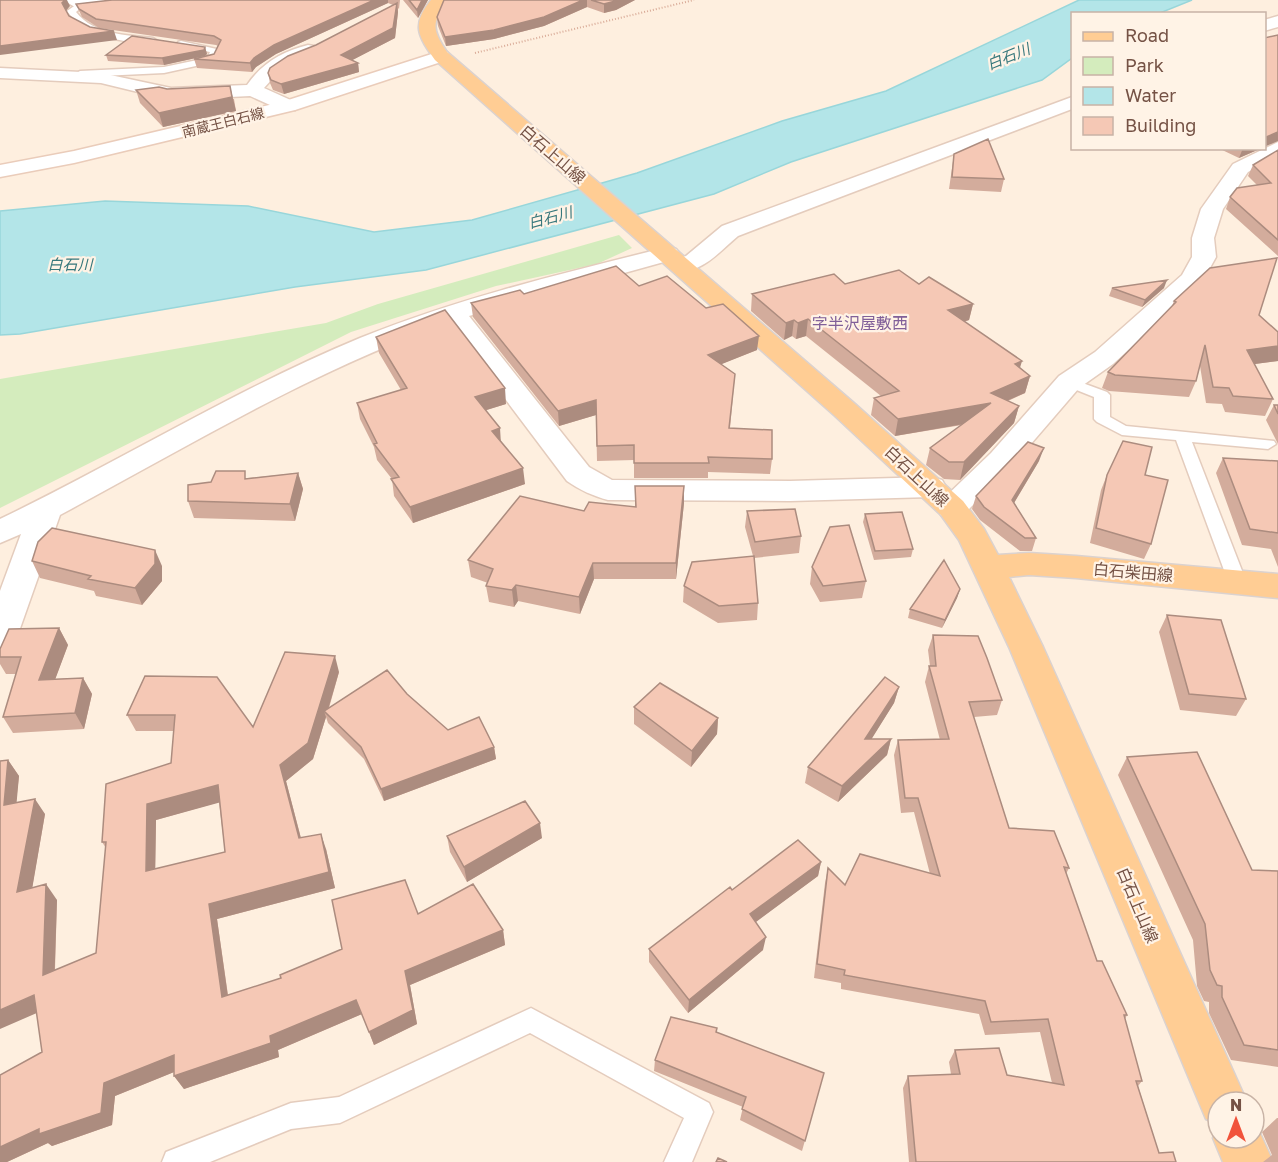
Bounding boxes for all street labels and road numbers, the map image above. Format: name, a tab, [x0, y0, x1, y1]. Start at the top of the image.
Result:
street label: 南蔵王白石線	[180, 104, 266, 140]
street label: 白石上山線	[516, 120, 590, 188]
street label: 白石上山線	[881, 441, 953, 511]
street label: 白石柴田線	[1092, 559, 1174, 585]
street label: 白石上山線	[1113, 864, 1163, 946]

